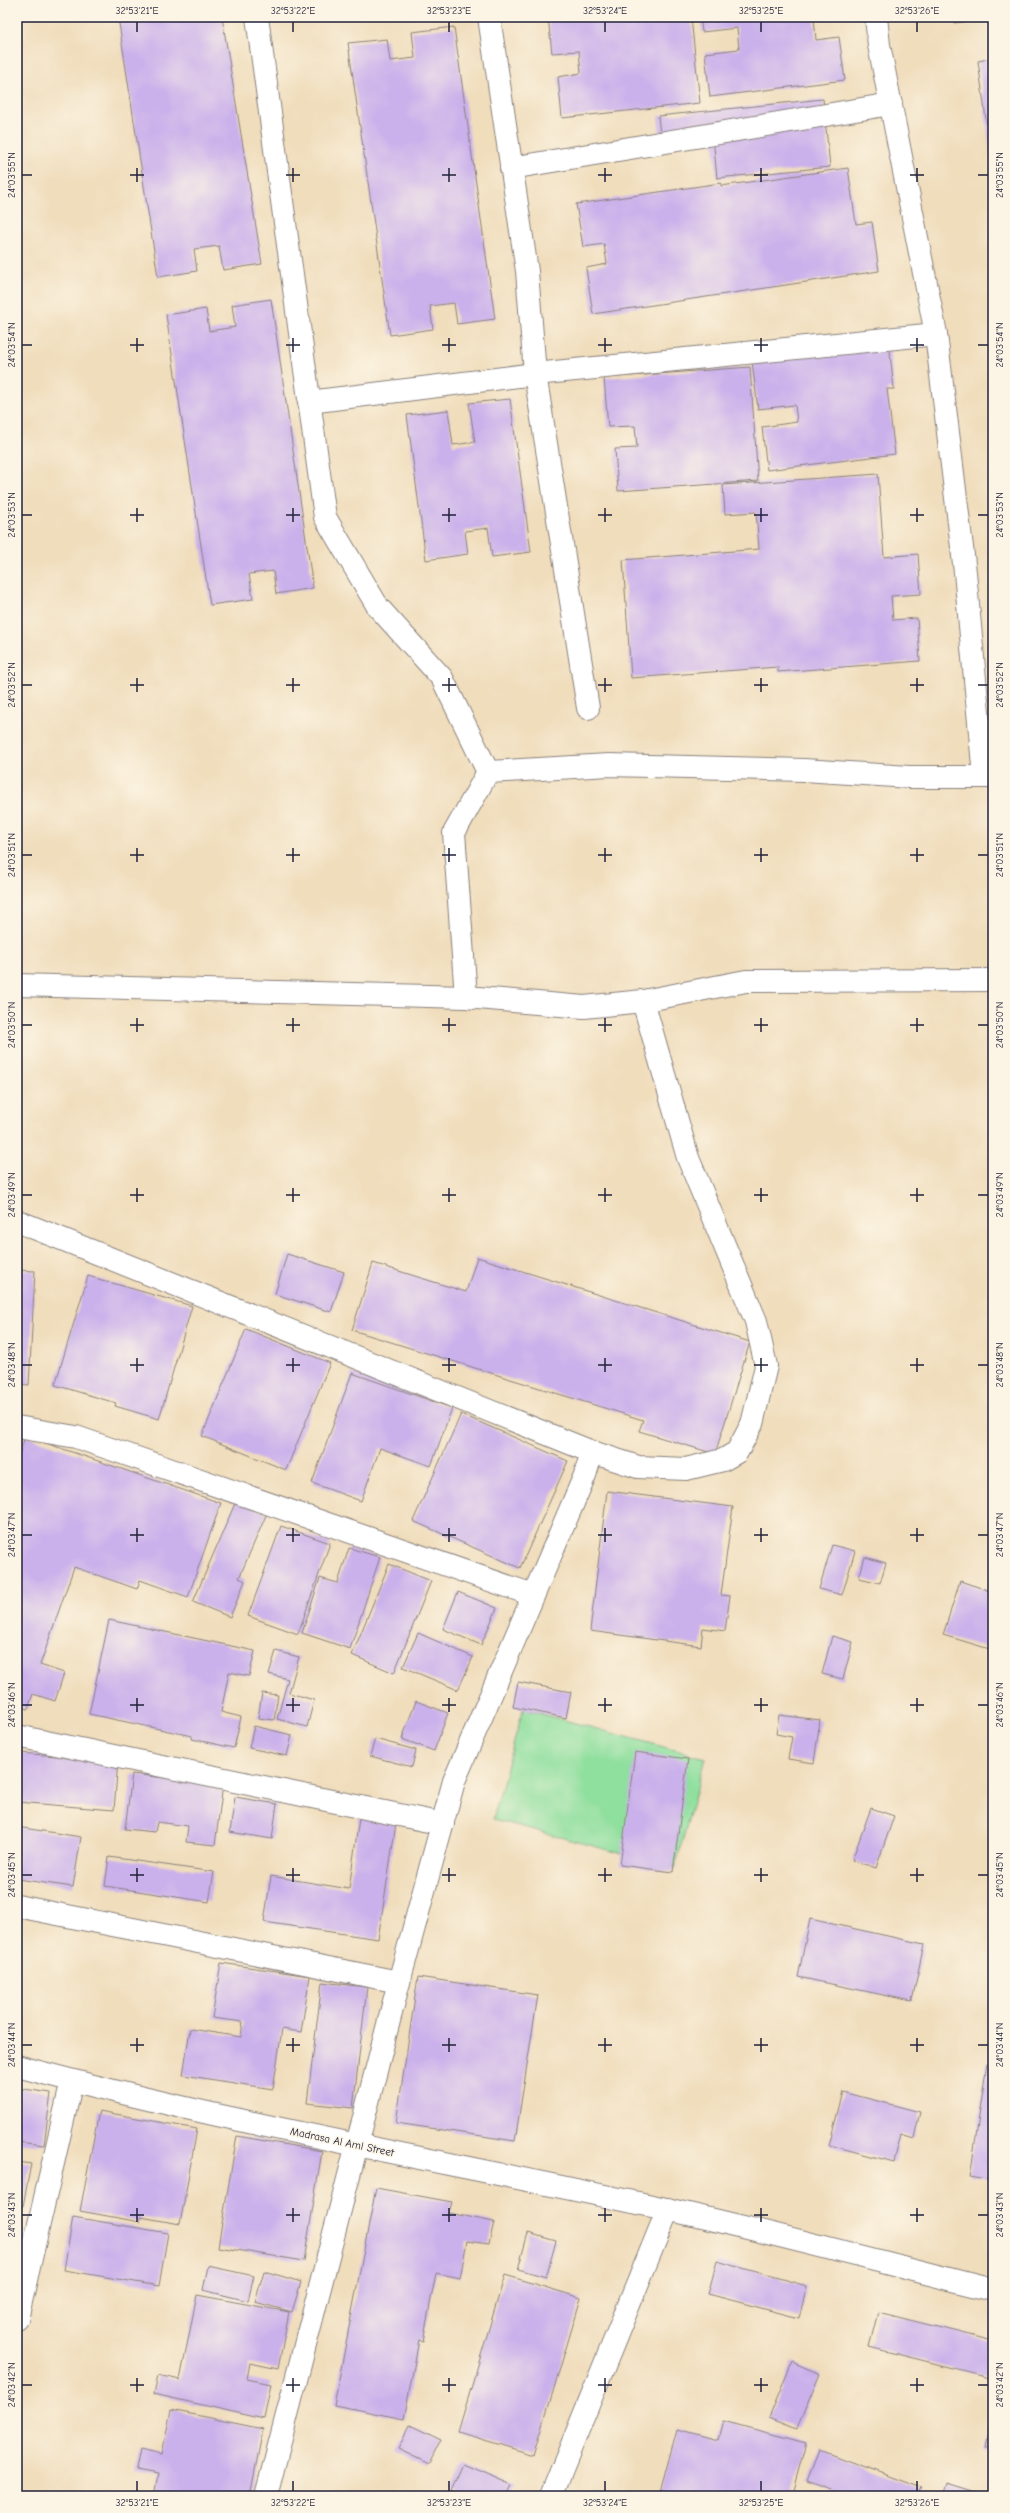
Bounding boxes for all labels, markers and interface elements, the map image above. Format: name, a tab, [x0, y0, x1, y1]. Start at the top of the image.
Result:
text: 32°53'21"E	[115, 5, 159, 17]
text: 32°53'22"E	[271, 5, 315, 17]
text: 32°53'23"E	[427, 5, 471, 17]
text: 32°53'24"E	[583, 5, 627, 17]
text: 32°53'25"E	[739, 5, 783, 17]
text: 32°53'26"E	[895, 5, 939, 17]
text: 24°03'55"N	[6, 152, 18, 198]
text: 24°03'55"N	[994, 152, 1006, 198]
text: 24°03'54"N	[6, 322, 18, 368]
text: 24°03'54"N	[994, 322, 1006, 368]
text: 24°03'53"N	[6, 492, 18, 538]
text: 24°03'53"N	[994, 492, 1006, 538]
text: 24°03'52"N	[6, 662, 18, 708]
text: 24°03'52"N	[994, 662, 1006, 708]
text: 24°03'51"N	[6, 833, 18, 877]
text: 24°03'51"N	[994, 833, 1006, 877]
text: 24°03'50"N	[6, 1002, 18, 1048]
text: 24°03'50"N	[994, 1002, 1006, 1048]
text: 24°03'49"N	[6, 1172, 18, 1218]
text: 24°03'49"N	[994, 1172, 1006, 1218]
text: 24°03'48"N	[6, 1343, 18, 1387]
text: 24°03'48"N	[994, 1343, 1006, 1387]
text: 24°03'47"N	[6, 1513, 18, 1557]
text: 24°03'47"N	[994, 1513, 1006, 1557]
text: 24°03'46"N	[6, 1682, 18, 1728]
text: 24°03'46"N	[994, 1682, 1006, 1728]
text: 24°03'45"N	[6, 1852, 18, 1898]
text: 24°03'45"N	[994, 1852, 1006, 1898]
text: 24°03'44"N	[6, 2023, 18, 2067]
text: 24°03'44"N	[994, 2023, 1006, 2067]
street label: Madrasa Al Aml Street	[289, 2125, 396, 2160]
text: 24°03'43"N	[6, 2193, 18, 2237]
text: 24°03'43"N	[994, 2193, 1006, 2237]
text: 24°03'42"N	[6, 2363, 18, 2408]
text: 24°03'42"N	[994, 2363, 1006, 2408]
text: 32°53'21"E	[115, 2497, 159, 2509]
text: 32°53'22"E	[271, 2497, 315, 2509]
text: 32°53'23"E	[427, 2497, 471, 2509]
text: 32°53'24"E	[583, 2497, 627, 2509]
text: 32°53'25"E	[739, 2497, 783, 2509]
text: 32°53'26"E	[895, 2497, 939, 2509]

